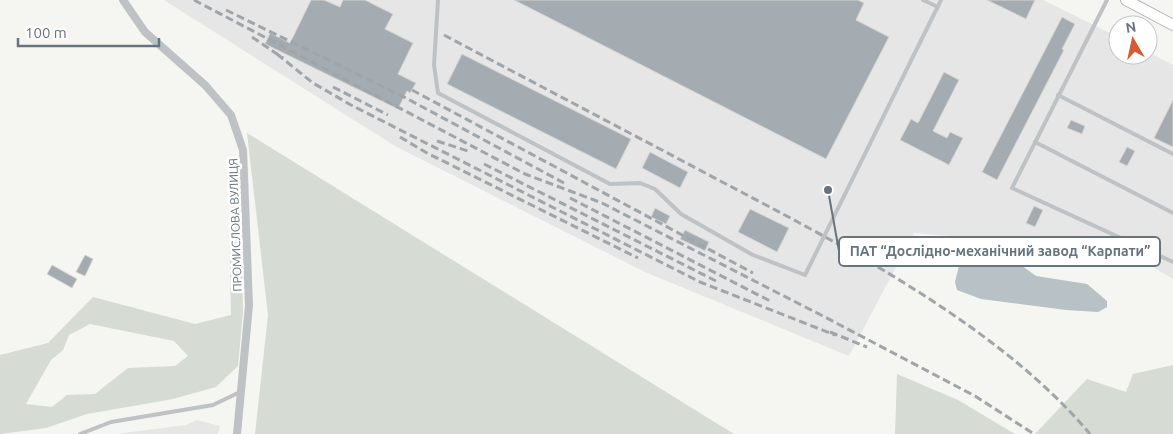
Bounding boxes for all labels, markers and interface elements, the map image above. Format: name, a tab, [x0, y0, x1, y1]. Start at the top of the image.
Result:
scale bar	[18, 15, 159, 47]
north arrow	[1108, 15, 1158, 65]
text: N	[1125, 18, 1137, 36]
text: 100 m	[25, 24, 67, 41]
street label: ПРОМИСЛОВА ВУЛИЦЯ	[226, 158, 244, 292]
callout: ПАТ “Дослідно-механічний завод “Карпати”	[839, 237, 1160, 266]
text: ПАТ “Дослідно-механічний завод “Карпати”	[850, 243, 1150, 259]

